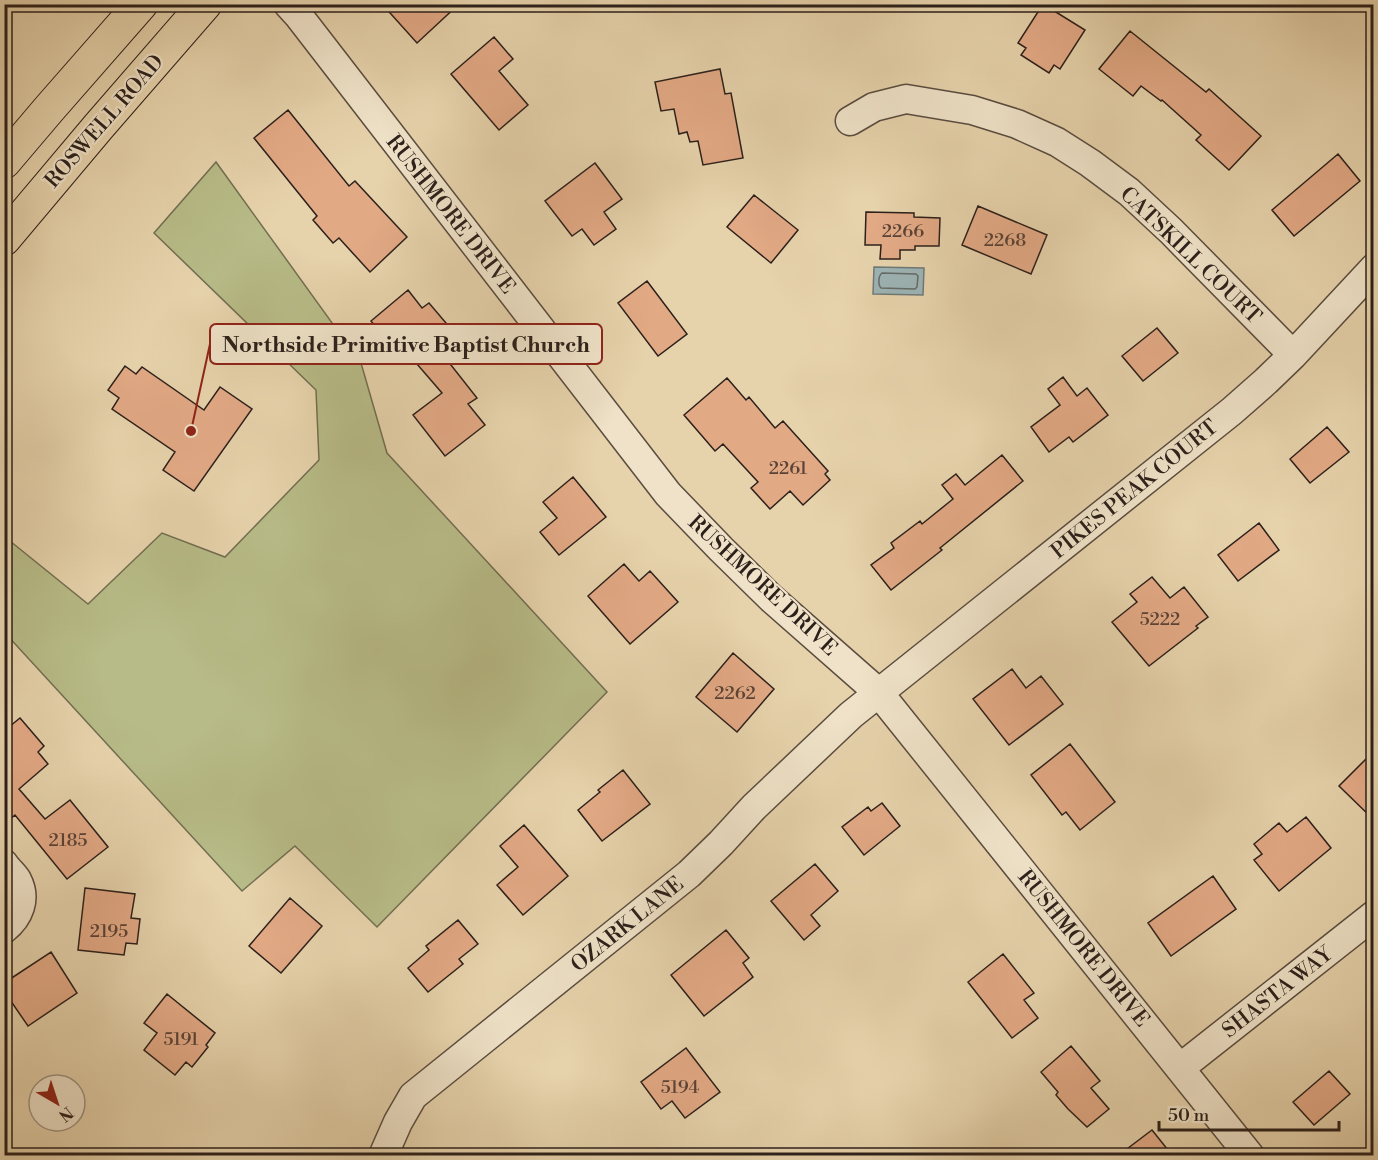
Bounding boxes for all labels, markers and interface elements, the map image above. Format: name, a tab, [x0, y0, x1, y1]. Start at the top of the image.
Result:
street label: ROSWELL ROAD	[40, 50, 170, 194]
street label: RUSHMORE DRIVE	[380, 130, 520, 299]
street label: CATSKILL COURT	[1114, 182, 1267, 330]
house number: 2266	[882, 220, 924, 243]
house number: 2268	[984, 229, 1026, 252]
callout: Northside Primitive Baptist Church	[210, 324, 602, 364]
text: Northside Primitive Baptist Church	[222, 332, 590, 359]
street label: PIKES PEAK COURT	[1046, 414, 1223, 565]
house number: 2261	[769, 457, 808, 480]
street label: RUSHMORE DRIVE	[682, 510, 842, 662]
house number: 5222	[1140, 608, 1180, 631]
house number: 2262	[714, 682, 756, 705]
house number: 2185	[49, 829, 87, 852]
street label: RUSHMORE DRIVE	[1012, 865, 1155, 1033]
street label: OZARK LANE	[566, 871, 689, 978]
house number: 2195	[90, 920, 128, 943]
street label: SHASTA WAY	[1217, 941, 1339, 1044]
house number: 5191	[163, 1028, 199, 1051]
north arrow	[27, 1073, 87, 1133]
house number: 5194	[661, 1076, 700, 1099]
scale bar	[1159, 1094, 1339, 1132]
text: N	[54, 1102, 77, 1126]
text: 50 m	[1168, 1104, 1210, 1127]

